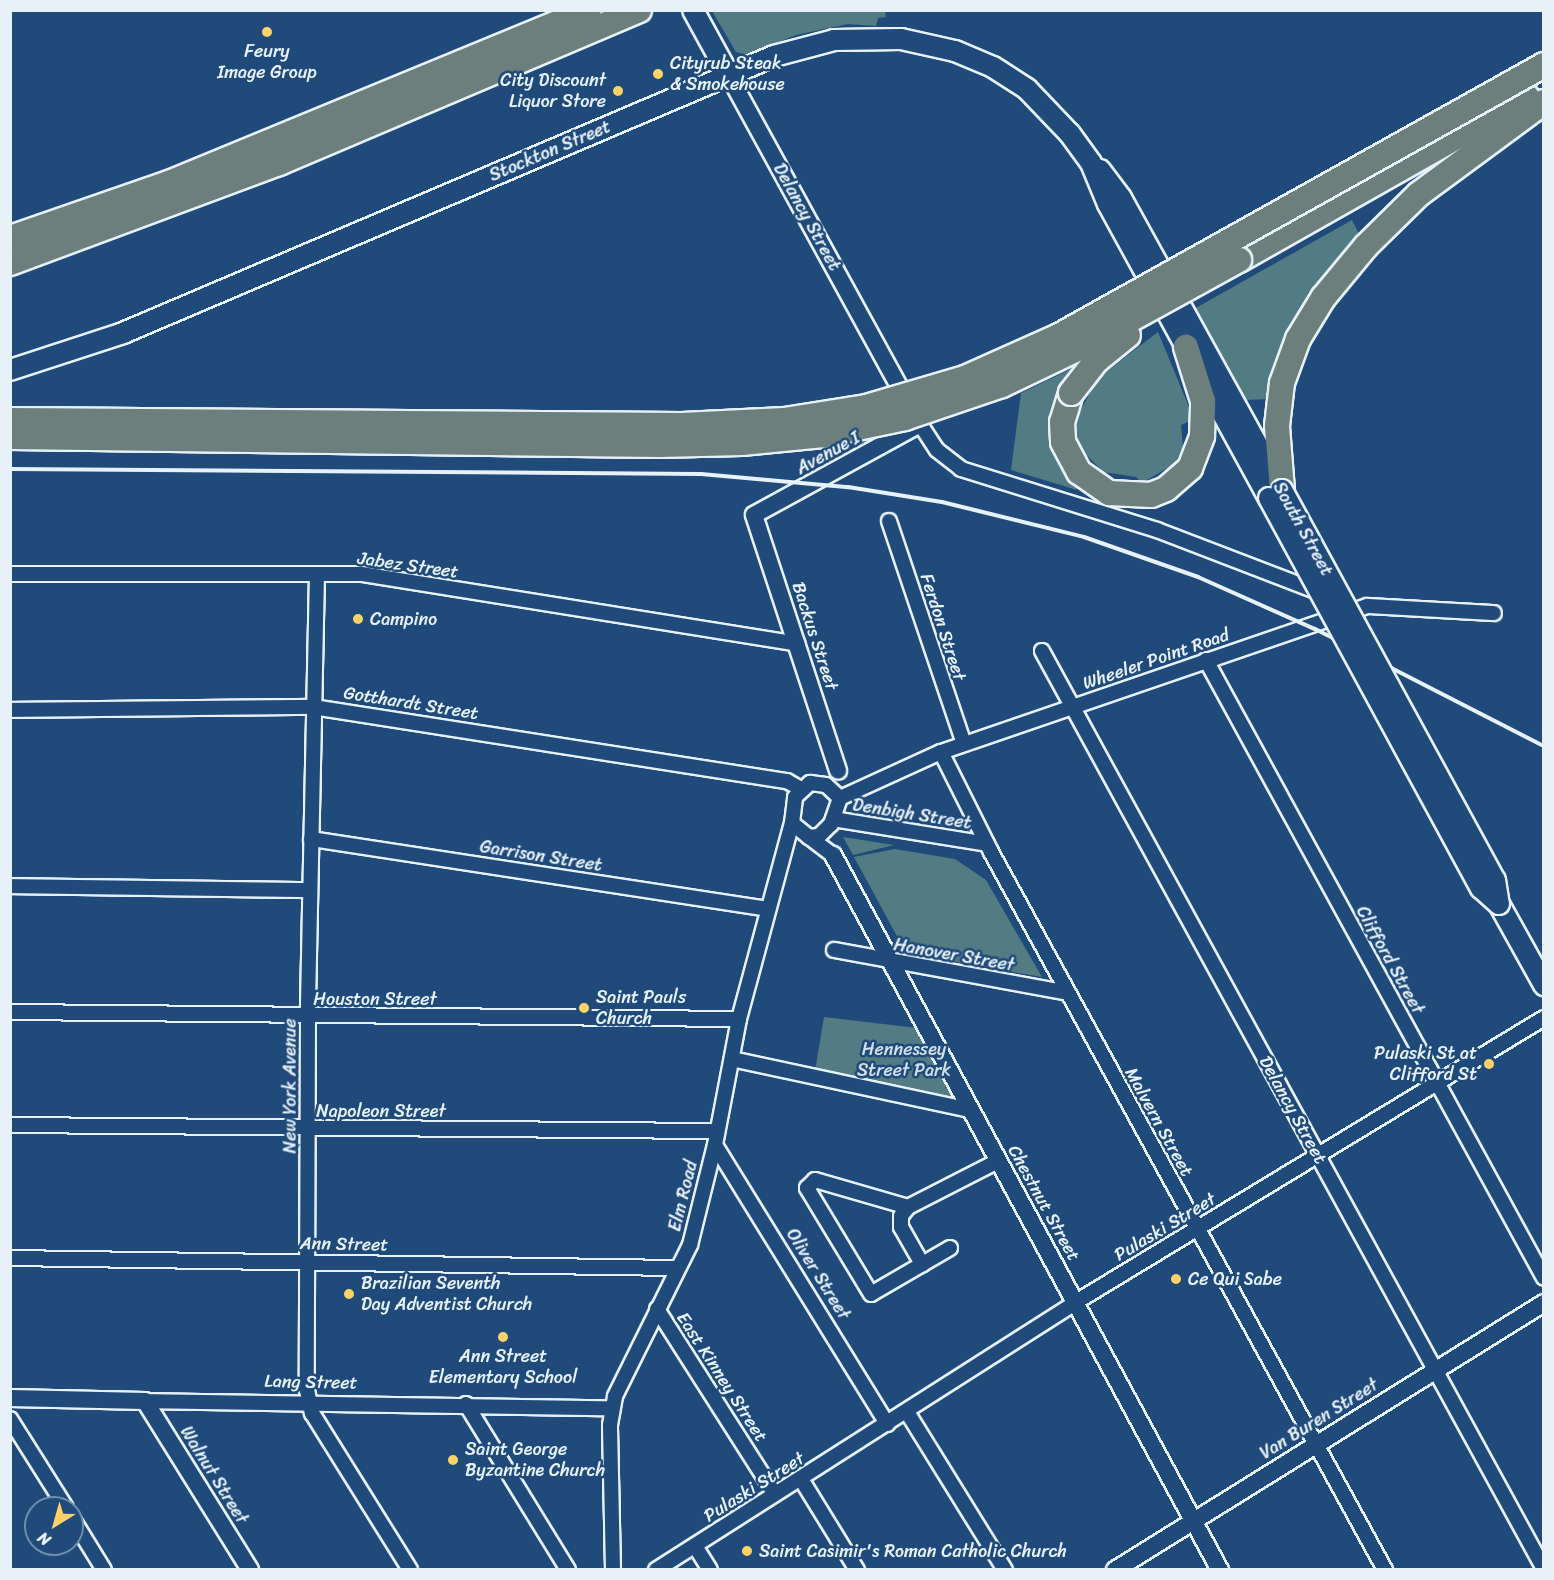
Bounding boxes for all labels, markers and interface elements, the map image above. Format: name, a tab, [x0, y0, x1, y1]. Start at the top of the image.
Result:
marker: Feury Image Group	[260, 25, 274, 39]
place label: Feury Image Group	[217, 41, 317, 84]
place label: Cityrub Steak & Smokehouse	[670, 53, 785, 96]
marker: Cityrub Steak & Smokehouse	[651, 67, 665, 81]
place label: City Discount Liquor Store	[498, 70, 606, 112]
marker: City Discount Liquor Store	[611, 84, 625, 98]
street label: Stockton Street	[486, 116, 614, 186]
street label: Delancy Street	[769, 160, 845, 274]
street label: Avenue I	[792, 427, 864, 479]
street label: South Street	[1268, 478, 1338, 580]
street label: Jabez Street	[356, 547, 460, 583]
street label: Ferdon Street	[915, 570, 971, 684]
street label: Backus Street	[787, 579, 843, 693]
place label: Campino	[370, 608, 437, 630]
marker: Campino	[351, 612, 365, 626]
street label: Wheeler Point Road	[1080, 624, 1232, 694]
street label: Gotthardt Street	[342, 682, 480, 724]
street label: Denbigh Street	[851, 794, 973, 834]
street label: Garrison Street	[479, 836, 603, 876]
street label: Clifford Street	[1351, 902, 1429, 1018]
street label: Hanover Street	[892, 934, 1016, 976]
place label: Saint Pauls Church	[596, 987, 687, 1030]
street label: Houston Street	[313, 988, 437, 1010]
marker: Saint Pauls Church	[577, 1001, 591, 1015]
street label: New York Avenue	[279, 1018, 301, 1154]
park label: Hennessey Street Park	[857, 1039, 951, 1082]
place label: Pulaski St at Clifford St	[1374, 1043, 1477, 1086]
street label: Delancy Street	[1255, 1053, 1331, 1167]
marker: Pulaski St at Clifford St	[1482, 1057, 1496, 1071]
street label: Malvern Street	[1120, 1064, 1198, 1180]
street label: Napoleon Street	[316, 1100, 446, 1122]
street label: Chestnut Street	[1003, 1141, 1085, 1265]
street label: Elm Road	[664, 1158, 702, 1234]
street label: Pulaski Street	[1110, 1188, 1220, 1266]
street label: Oliver Street	[781, 1224, 855, 1324]
street label: Ann Street	[300, 1232, 388, 1256]
place label: Ce Qui Sabe	[1188, 1268, 1284, 1290]
marker: Ce Qui Sabe	[1169, 1272, 1183, 1286]
place label: Brazilian Seventh Day Adventist Church	[361, 1273, 533, 1316]
marker: Brazilian Seventh Day Adventist Church	[342, 1287, 356, 1301]
street label: East Kinney Street	[672, 1308, 772, 1446]
marker: Ann Street Elementary School	[496, 1330, 510, 1344]
place label: Ann Street Elementary School	[429, 1346, 577, 1388]
street label: Lang Street	[264, 1370, 358, 1394]
street label: Van Buren Street	[1255, 1373, 1383, 1465]
street label: Walnut Street	[175, 1422, 253, 1528]
place label: Saint George Byzantine Church	[465, 1439, 605, 1482]
street label: Pulaski Street	[700, 1447, 808, 1527]
marker: Saint George Byzantine Church	[446, 1453, 460, 1467]
north arrow	[24, 1496, 84, 1556]
text: N	[31, 1524, 57, 1554]
place label: Saint Casimir's Roman Catholic Church	[759, 1540, 1070, 1562]
marker: Saint Casimir's Roman Catholic Church	[740, 1544, 754, 1558]

